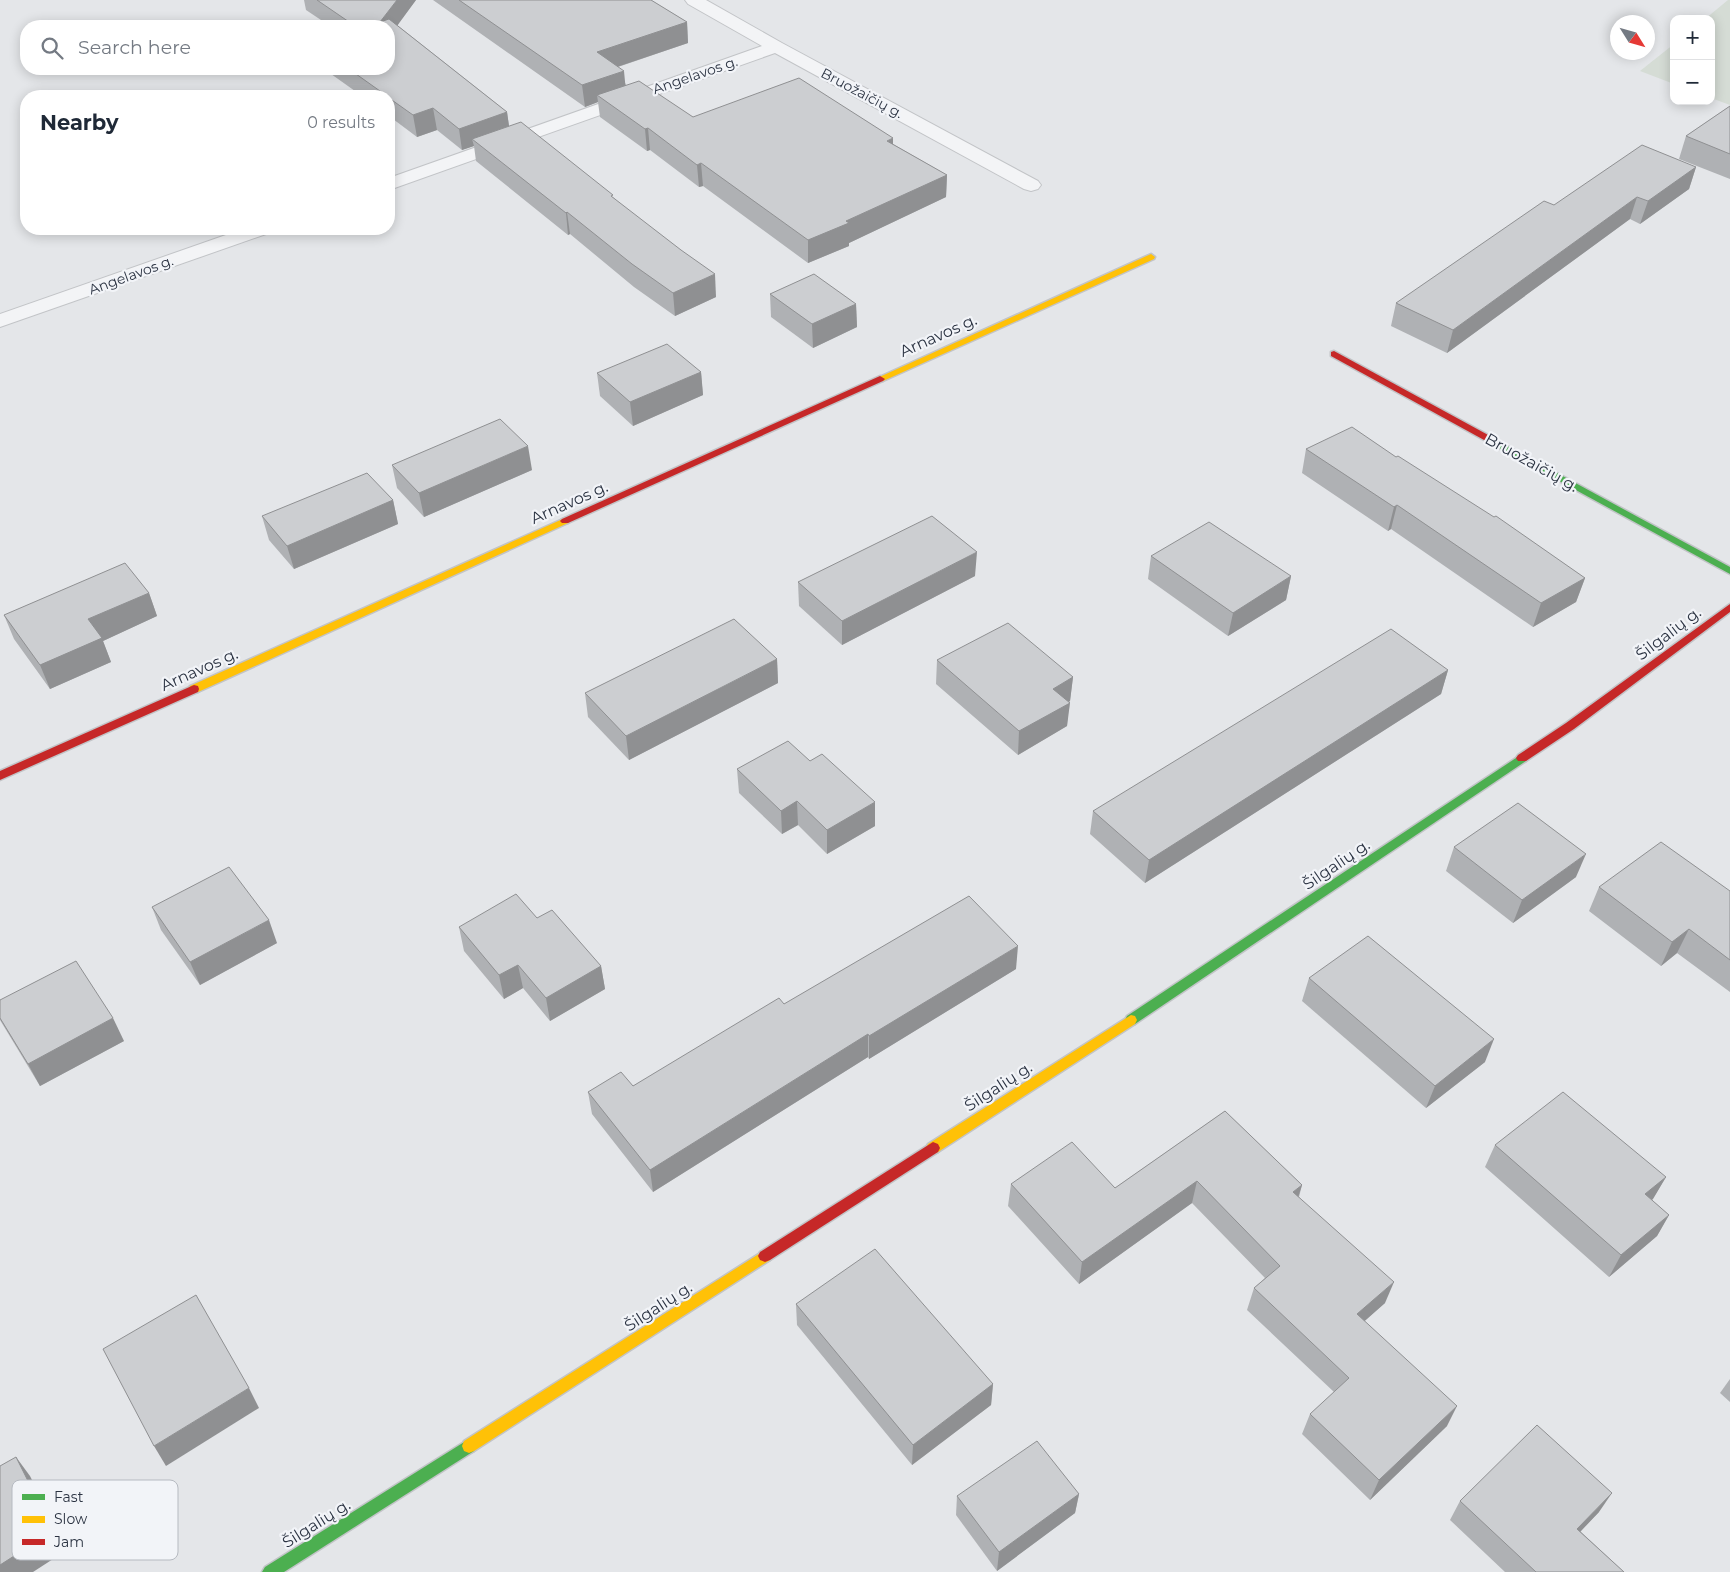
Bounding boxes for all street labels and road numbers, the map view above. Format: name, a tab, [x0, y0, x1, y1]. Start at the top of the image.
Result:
street label: Angelavos g.	[650, 52, 740, 98]
street label: Bruožaičių g.	[818, 64, 906, 122]
street label: Angelavos g.	[86, 251, 176, 299]
street label: Arnavos g.	[897, 310, 980, 361]
street label: Bruožaičių g.	[1482, 429, 1582, 496]
street label: Arnavos g.	[528, 477, 611, 528]
street label: Šilgalių g.	[1632, 603, 1705, 664]
street label: Arnavos g.	[158, 644, 241, 695]
street label: Šilgalių g.	[1299, 835, 1373, 894]
street label: Šilgalių g.	[961, 1058, 1036, 1115]
street label: Šilgalių g.	[621, 1278, 696, 1335]
street label: Šilgalių g.	[279, 1495, 354, 1552]

